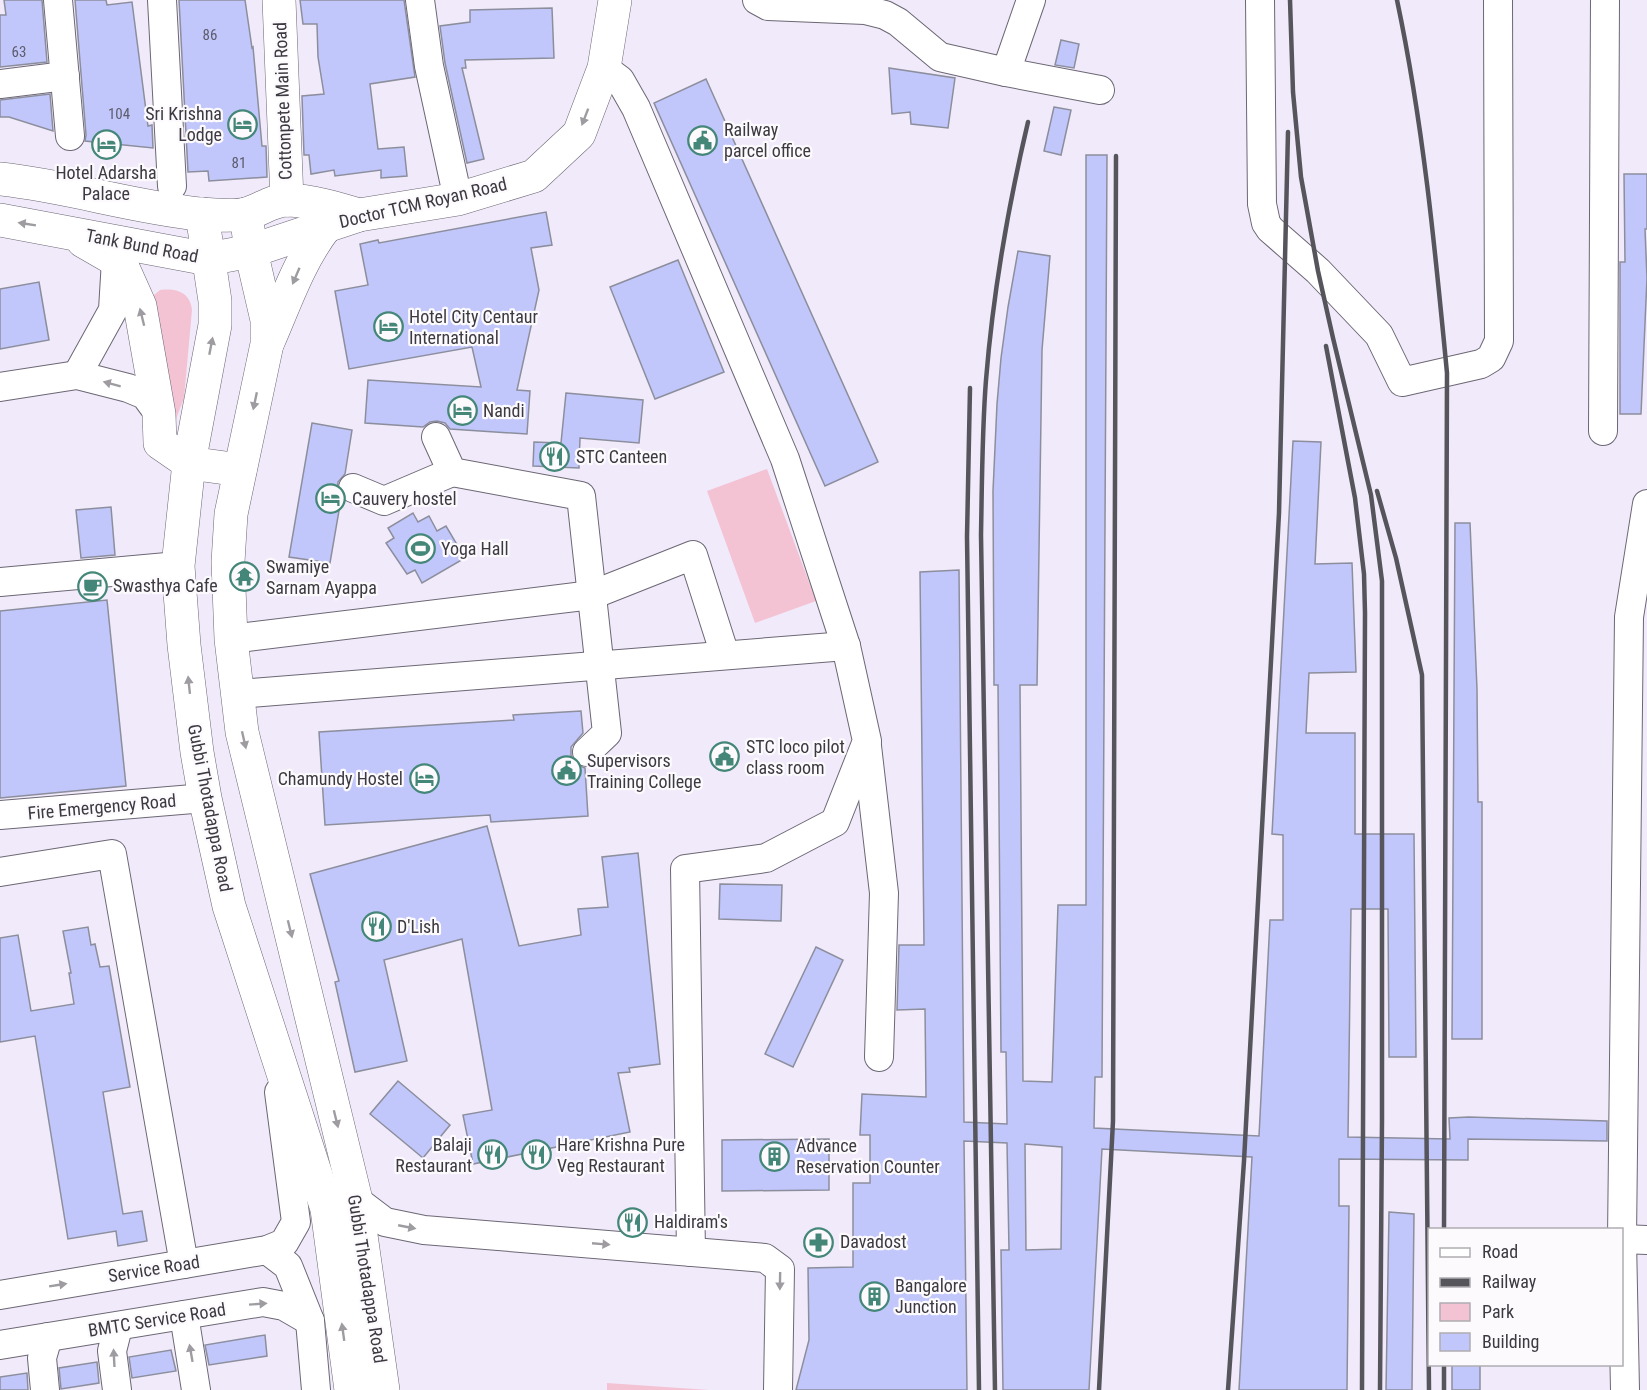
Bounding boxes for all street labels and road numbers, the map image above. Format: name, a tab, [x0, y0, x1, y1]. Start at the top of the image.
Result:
street label: Cottonpete Main Road	[269, 22, 296, 180]
street label: Doctor TCM Royan Road	[337, 173, 509, 232]
street label: Tank Bund Road	[84, 224, 200, 267]
street label: Gubbi Thotadappa Road	[184, 722, 237, 893]
street label: Fire Emergency Road	[27, 790, 177, 823]
street label: Gubbi Thotadappa Road	[344, 1193, 391, 1365]
street label: Service Road	[107, 1251, 201, 1286]
street label: BMTC Service Road	[87, 1298, 227, 1341]

